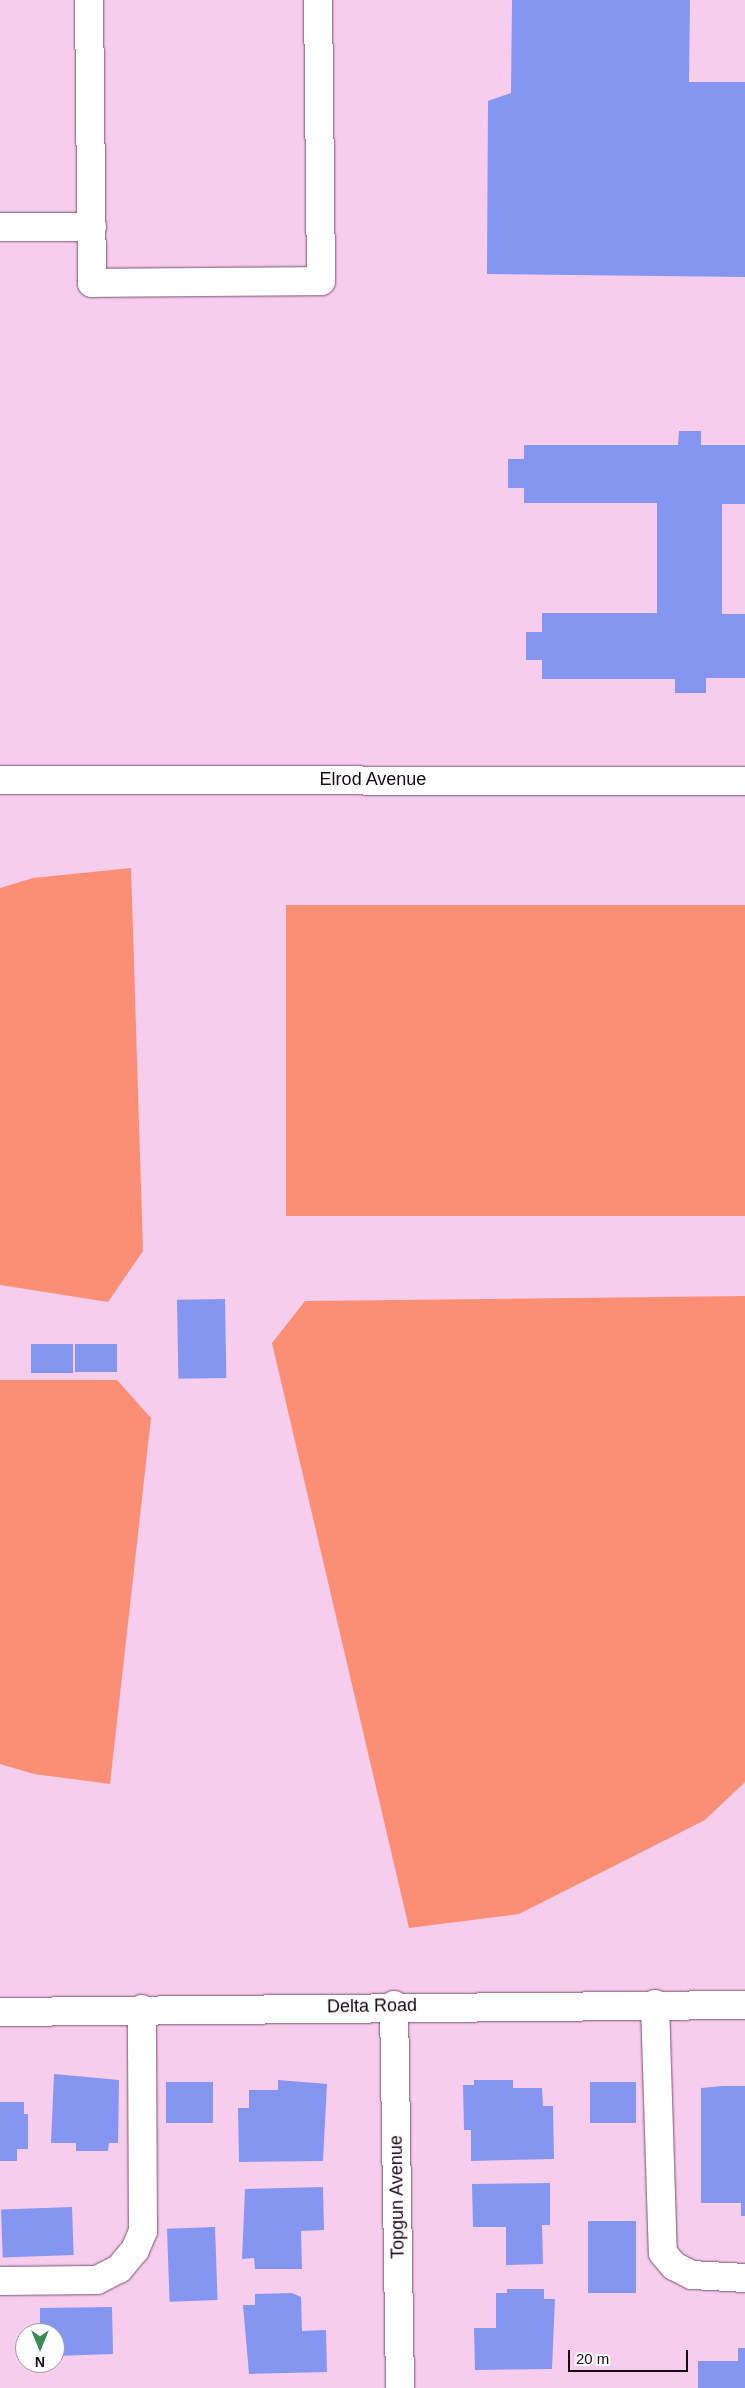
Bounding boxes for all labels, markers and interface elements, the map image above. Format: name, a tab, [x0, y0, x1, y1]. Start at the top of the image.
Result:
street label: Elrod Avenue	[319, 768, 427, 790]
street label: Delta Road	[327, 1994, 417, 2018]
street label: Topgun Avenue	[385, 2134, 409, 2260]
north arrow	[15, 2323, 65, 2373]
scale bar	[570, 2340, 690, 2372]
text: 20 m	[576, 2350, 609, 2367]
text: N	[35, 2354, 45, 2370]

